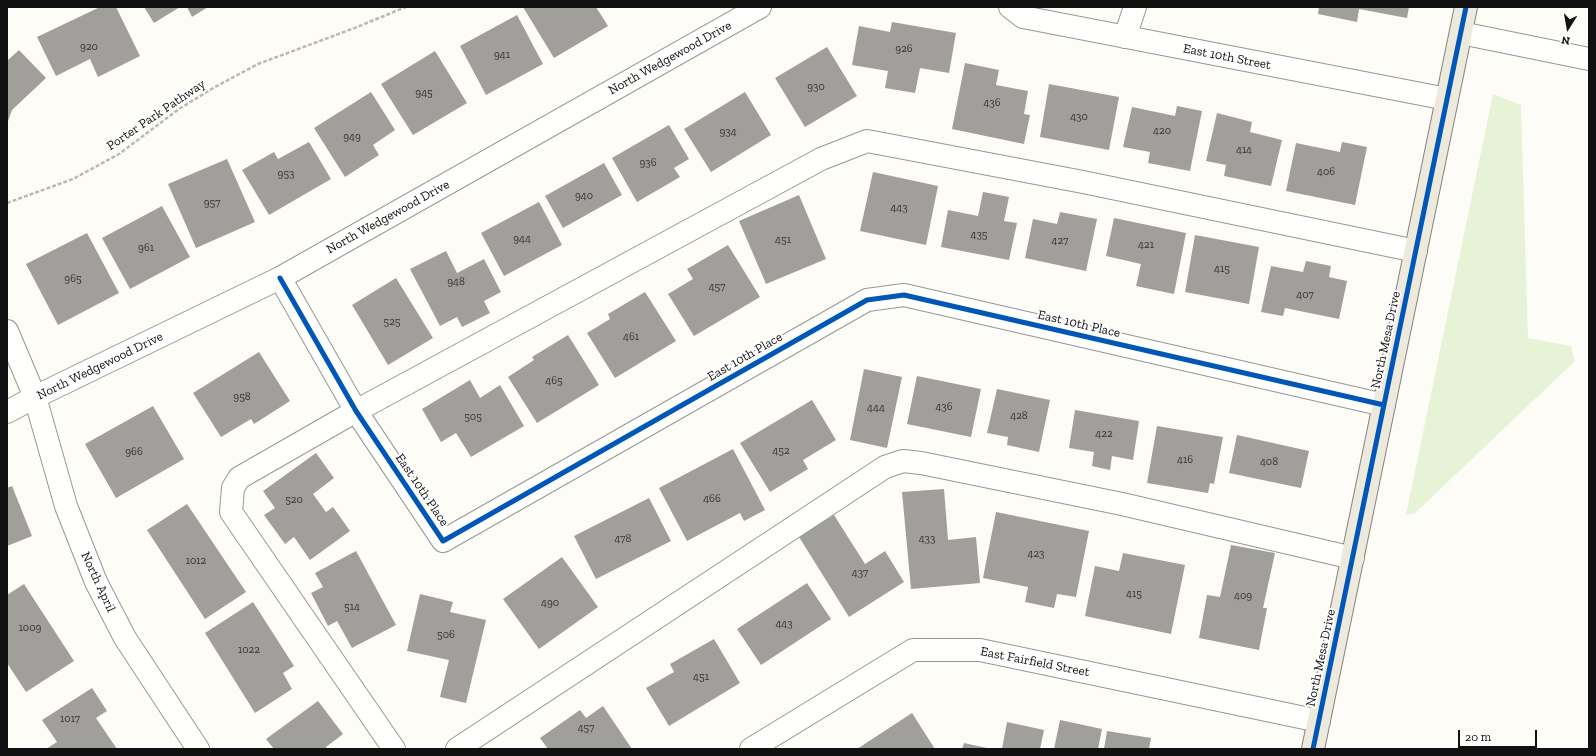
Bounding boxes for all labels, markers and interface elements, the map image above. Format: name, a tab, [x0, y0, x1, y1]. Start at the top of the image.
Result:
north arrow	[1548, 8, 1588, 48]
street label: North Wedgewood Drive	[606, 18, 734, 98]
text: N	[1560, 33, 1571, 47]
house number: 920	[80, 40, 98, 54]
street label: East 10th Street	[1182, 41, 1272, 73]
house number: 926	[895, 42, 913, 56]
house number: 941	[494, 48, 510, 62]
street label: Porter Park Pathway	[104, 76, 208, 154]
house number: 930	[807, 80, 825, 94]
house number: 945	[415, 86, 433, 100]
house number: 436	[983, 96, 1001, 110]
house number: 430	[1070, 110, 1088, 124]
house number: 420	[1153, 124, 1171, 138]
house number: 934	[719, 125, 737, 139]
house number: 949	[343, 130, 361, 144]
house number: 414	[1236, 143, 1252, 157]
house number: 936	[639, 156, 657, 170]
house number: 406	[1317, 165, 1335, 179]
house number: 953	[278, 167, 294, 181]
street label: North Wedgewood Drive	[324, 177, 452, 257]
house number: 940	[575, 189, 593, 203]
house number: 957	[204, 196, 220, 210]
house number: 443	[890, 201, 908, 215]
house number: 435	[971, 228, 987, 242]
house number: 944	[513, 232, 531, 246]
house number: 451	[775, 233, 791, 247]
house number: 427	[1052, 234, 1068, 248]
house number: 421	[1138, 238, 1154, 252]
house number: 961	[138, 241, 154, 255]
house number: 415	[1214, 262, 1230, 276]
house number: 965	[64, 272, 82, 286]
house number: 948	[447, 275, 465, 289]
house number: 457	[709, 280, 725, 294]
house number: 407	[1296, 288, 1314, 302]
street label: North Mesa Drive	[1368, 290, 1404, 390]
street label: East 10th Place	[1036, 307, 1122, 341]
house number: 525	[384, 315, 400, 329]
street label: North Wedgewood Drive	[34, 329, 166, 403]
street label: East 10th Place	[705, 329, 785, 385]
house number: 461	[623, 330, 639, 344]
house number: 465	[545, 374, 563, 388]
house number: 958	[233, 390, 251, 404]
house number: 436	[935, 400, 953, 414]
house number: 444	[867, 401, 885, 415]
house number: 428	[1010, 409, 1028, 423]
house number: 505	[464, 410, 482, 424]
house number: 422	[1095, 427, 1113, 441]
house number: 452	[772, 444, 790, 458]
house number: 966	[125, 445, 143, 459]
street label: East 10th Place	[392, 451, 452, 529]
house number: 416	[1177, 453, 1193, 467]
house number: 408	[1260, 455, 1278, 469]
house number: 466	[703, 492, 721, 506]
house number: 520	[285, 493, 303, 507]
house number: 478	[615, 532, 631, 546]
house number: 433	[919, 532, 935, 546]
house number: 423	[1028, 547, 1044, 561]
street label: North April	[77, 549, 119, 615]
house number: 1012	[186, 554, 206, 568]
house number: 437	[852, 566, 868, 580]
house number: 415	[1126, 587, 1142, 601]
house number: 409	[1234, 589, 1252, 603]
house number: 490	[541, 596, 559, 610]
house number: 514	[344, 600, 360, 614]
street label: North Mesa Drive	[1303, 608, 1339, 708]
house number: 443	[775, 617, 793, 631]
house number: 1009	[19, 621, 41, 635]
house number: 506	[437, 628, 455, 642]
house number: 1022	[238, 643, 260, 657]
street label: East Fairfield Street	[979, 644, 1091, 680]
house number: 451	[693, 670, 709, 684]
house number: 1017	[60, 712, 80, 726]
house number: 457	[578, 721, 594, 735]
scale bar	[1460, 722, 1539, 748]
text: 20 m	[1465, 730, 1491, 744]

